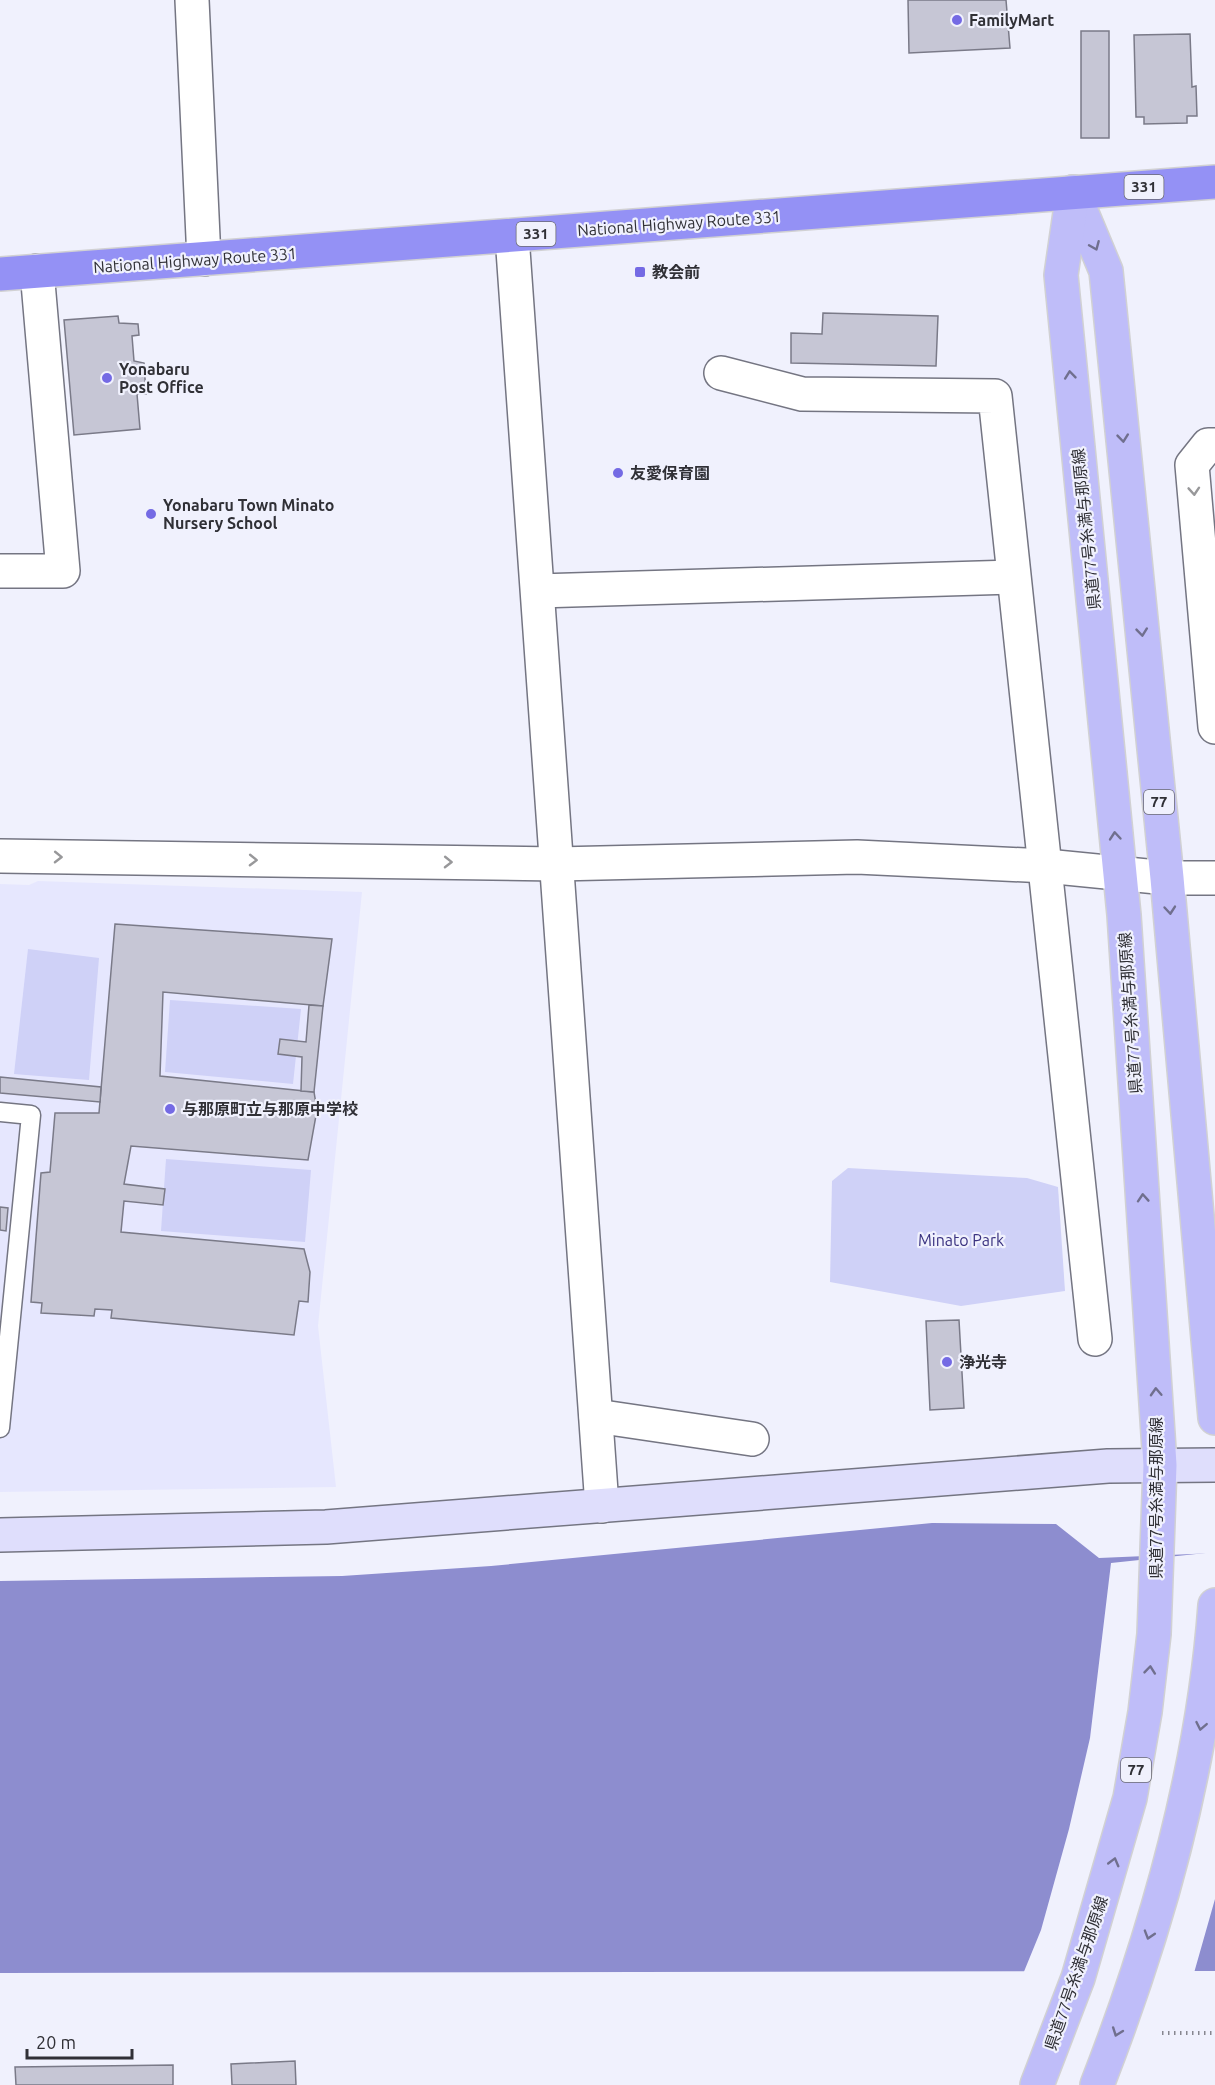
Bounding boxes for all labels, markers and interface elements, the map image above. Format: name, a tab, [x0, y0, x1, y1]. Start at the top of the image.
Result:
place label: FamilyMart	[969, 11, 1054, 29]
marker: FamilyMart	[950, 13, 964, 27]
road number: 331	[1124, 175, 1164, 199]
street label: National Highway Route 331	[577, 207, 781, 239]
road number: 331	[516, 222, 556, 246]
one-way arrow	[1088, 240, 1100, 251]
street label: National Highway Route 331	[93, 244, 297, 276]
place label: 教会前	[652, 263, 700, 281]
marker: 教会前	[633, 265, 647, 279]
place label: Yonabaru Post Office	[119, 360, 204, 396]
one-way arrow	[1064, 370, 1077, 379]
marker: Yonabaru Post Office	[100, 371, 114, 385]
one-way arrow	[1116, 434, 1129, 443]
street label: 県道77号糸満与那原線	[1069, 447, 1103, 611]
place label: 友愛保育園	[630, 464, 710, 482]
marker: 友愛保育園	[611, 466, 625, 480]
one-way arrow	[1187, 486, 1200, 495]
place label: Yonabaru Town Minato Nursery School	[163, 496, 334, 532]
marker: Yonabaru Town Minato Nursery School	[144, 507, 158, 521]
one-way arrow	[1135, 628, 1148, 637]
road number: 77	[1144, 790, 1174, 814]
one-way arrow	[1109, 831, 1122, 840]
one-way arrow	[54, 851, 63, 863]
one-way arrow	[249, 854, 258, 866]
one-way arrow	[444, 856, 453, 868]
one-way arrow	[1163, 905, 1176, 914]
street label: 県道77号糸満与那原線	[1115, 932, 1145, 1094]
place label: 与那原町立与那原中学校	[182, 1100, 358, 1118]
marker: 与那原町立与那原中学校	[163, 1102, 177, 1116]
one-way arrow	[1137, 1193, 1150, 1202]
park label: Minato Park	[918, 1231, 1004, 1249]
place label: 浄光寺	[959, 1353, 1007, 1371]
marker: 浄光寺	[940, 1355, 954, 1369]
one-way arrow	[1150, 1388, 1163, 1397]
street label: 県道77号糸満与那原線	[1147, 1417, 1165, 1579]
one-way arrow	[1143, 1666, 1156, 1675]
one-way arrow	[1195, 1720, 1208, 1730]
road number: 77	[1121, 1758, 1151, 1782]
one-way arrow	[1106, 1857, 1119, 1867]
street label: 県道77号糸満与那原線	[1041, 1893, 1111, 2053]
one-way arrow	[1144, 1929, 1156, 1940]
scale bar	[27, 2022, 132, 2060]
one-way arrow	[1112, 2026, 1125, 2037]
text: 20 m	[36, 2032, 76, 2052]

